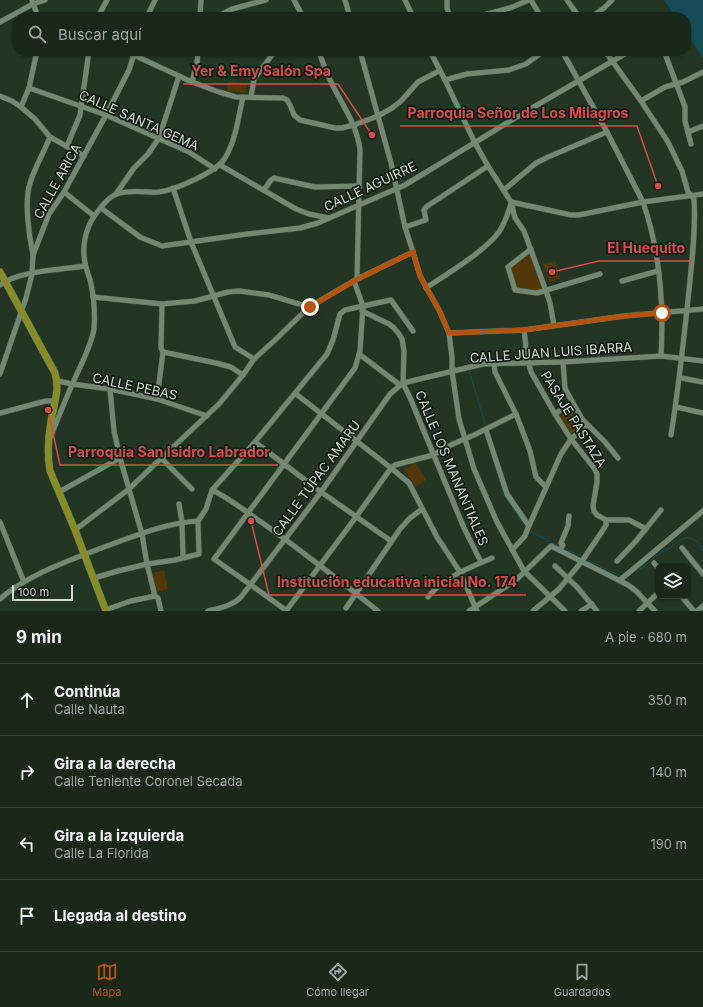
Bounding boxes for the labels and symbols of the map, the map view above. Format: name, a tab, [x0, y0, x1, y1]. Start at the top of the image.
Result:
callout: Yer & Emy Salón Spa	[183, 58, 338, 84]
text: Yer & Emy Salón Spa	[191, 62, 331, 79]
street label: CALLE SANTA GEMA	[77, 86, 201, 154]
callout: Parroquia Señor de Los Milagros	[400, 100, 637, 126]
text: Parroquia Señor de Los Milagros	[408, 104, 629, 121]
street label: CALLE ARICA	[30, 141, 84, 221]
street label: CALLE AGUIRRE	[321, 158, 419, 214]
callout: El Huequito	[599, 235, 693, 261]
text: El Huequito	[607, 239, 685, 256]
route end	[301, 298, 319, 316]
route start	[653, 304, 671, 322]
street label: CALLE JUAN LUIS IBARRA	[469, 338, 633, 366]
street label: PASAJE PASTAZA	[538, 368, 610, 470]
street label: CALLE PEBAS	[91, 369, 179, 403]
street label: CALLE LOS MANANTIALES	[412, 388, 492, 548]
street label: CALLE TÚPAC AMARU	[269, 417, 363, 539]
callout: Parroquia San Isidro Labrador	[60, 439, 278, 465]
text: Parroquia San Isidro Labrador	[68, 443, 270, 460]
callout: Institución educativa inicial No. 174	[269, 569, 526, 595]
text: Institución educativa inicial No. 174	[277, 573, 517, 590]
scale bar	[12, 583, 73, 602]

